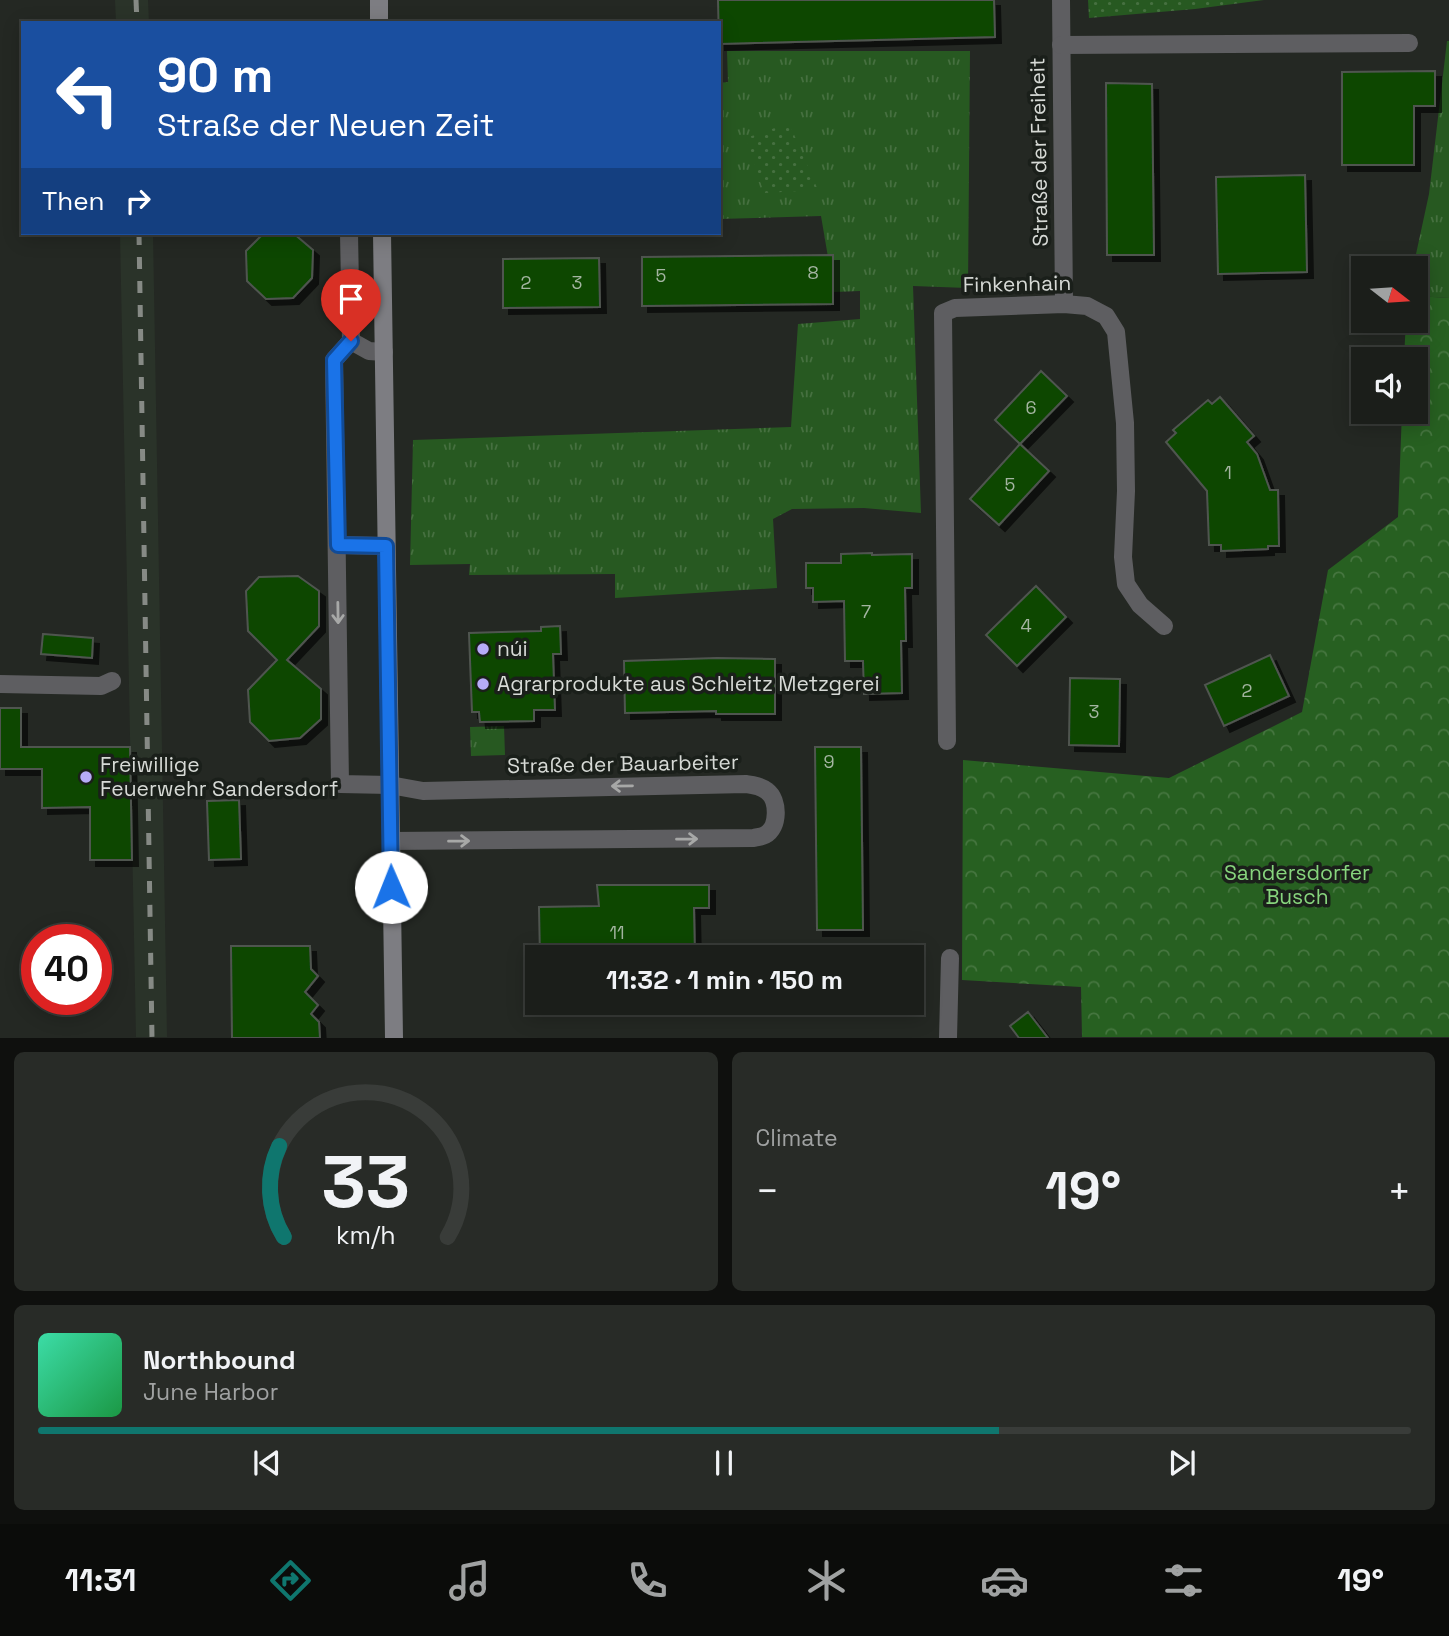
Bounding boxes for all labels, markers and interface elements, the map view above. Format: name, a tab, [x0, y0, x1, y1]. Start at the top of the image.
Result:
text: 90 m	[157, 44, 273, 106]
icon: left	[42, 49, 133, 140]
street label: Straße der Freiheit	[1023, 57, 1054, 247]
text: Straße der Neuen Zeit	[157, 105, 494, 145]
icon: right	[119, 182, 157, 220]
text: Then	[42, 184, 105, 218]
north arrow	[1351, 256, 1428, 332]
map controls	[1351, 256, 1428, 424]
house number: 8	[807, 261, 819, 284]
house number: 5	[656, 264, 666, 287]
pin	[321, 269, 381, 341]
street label: Finkenhain	[963, 269, 1071, 298]
house number: 2	[521, 271, 531, 294]
house number: 3	[572, 271, 582, 294]
icon: arrive	[332, 280, 370, 318]
button: sound	[1351, 347, 1428, 424]
house number: 6	[1025, 396, 1037, 419]
house number: 1	[1224, 461, 1232, 484]
house number: 5	[1005, 473, 1015, 496]
house number: 7	[861, 600, 871, 623]
one-way arrow	[331, 602, 345, 625]
house number: 4	[1020, 614, 1032, 637]
place label: núi	[497, 635, 528, 662]
marker: núi	[475, 641, 491, 657]
place label: Agrarprodukte aus Schleitz Metzgerei	[497, 670, 880, 697]
marker: Agrarprodukte aus Schleitz Metzgerei	[475, 676, 491, 692]
house number: 2	[1242, 679, 1252, 702]
house number: 3	[1089, 700, 1099, 723]
street label: Straße der Bauarbeiter	[507, 748, 739, 779]
house number: 9	[823, 750, 835, 773]
place label: Freiwillige Feuerwehr Sandersdorf	[100, 751, 338, 802]
marker: Freiwillige Feuerwehr Sandersdorf	[78, 769, 94, 785]
one-way arrow	[610, 779, 633, 793]
one-way arrow	[675, 832, 698, 845]
one-way arrow	[448, 834, 471, 848]
position arrow	[354, 850, 428, 924]
park label: Sandersdorfer Busch	[1224, 859, 1370, 910]
house number: 11	[609, 921, 625, 944]
speed limit sign: 40	[21, 924, 112, 1015]
text: 11:32 · 1 min · 150 m	[606, 963, 843, 997]
text: Climate	[756, 1123, 838, 1153]
text: 33	[321, 1136, 410, 1229]
text: 19°	[1045, 1158, 1121, 1224]
text: −	[756, 1167, 779, 1215]
text: +	[1387, 1167, 1411, 1215]
text: km/h	[336, 1219, 396, 1251]
text: Northbound	[143, 1343, 296, 1377]
text: June Harbor	[143, 1377, 278, 1407]
icon: previous	[248, 1444, 286, 1482]
icon: pause	[705, 1444, 743, 1482]
icon: next	[1163, 1444, 1201, 1482]
icon: directions	[266, 1556, 315, 1605]
icon: music	[445, 1556, 494, 1605]
icon: phone	[623, 1556, 672, 1605]
icon: climate	[802, 1556, 851, 1605]
icon: car	[980, 1556, 1029, 1605]
icon: filters	[1159, 1556, 1208, 1605]
text: 11:31	[65, 1560, 137, 1600]
text: 19°	[1337, 1560, 1384, 1600]

